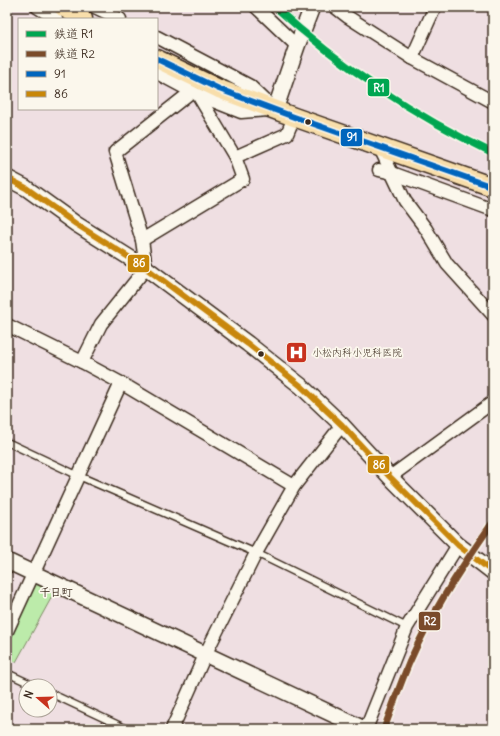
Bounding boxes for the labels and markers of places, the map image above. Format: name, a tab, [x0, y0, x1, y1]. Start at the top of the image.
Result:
unlabelled marker	[303, 117, 313, 127]
hospital icon: 小松内科小児科医院	[284, 339, 310, 365]
place label: 小松内科小児科医院	[312, 346, 402, 359]
unlabelled marker	[256, 349, 266, 359]

